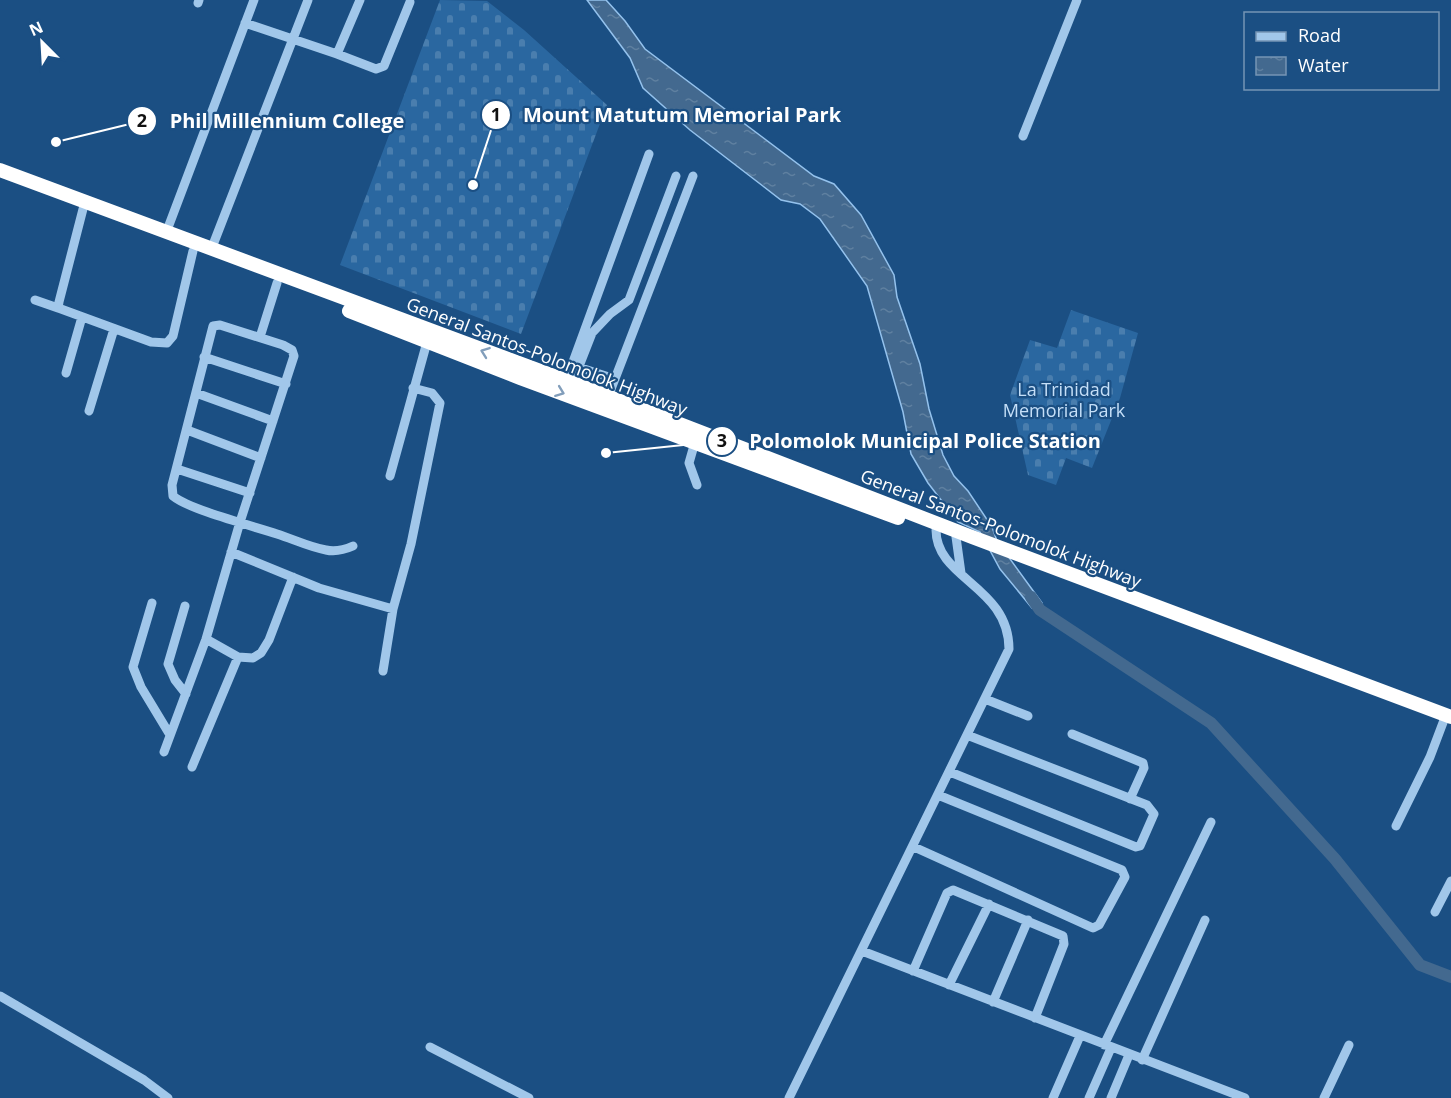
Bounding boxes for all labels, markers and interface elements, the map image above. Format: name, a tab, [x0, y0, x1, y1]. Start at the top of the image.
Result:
north arrow	[12, 12, 72, 72]
legend	[1244, 12, 1439, 90]
text: N	[25, 16, 46, 41]
text: Road	[1298, 23, 1341, 47]
text: Water	[1298, 53, 1349, 77]
callout: Mount Matutum Memorial Park	[481, 96, 853, 134]
text: Mount Matutum Memorial Park	[523, 101, 842, 128]
callout: Phil Millennium College	[127, 102, 416, 140]
text: 1	[491, 102, 501, 126]
text: Phil Millennium College	[170, 107, 404, 134]
text: 2	[137, 108, 147, 132]
street label: General Santos-Polomolok Highway	[403, 291, 692, 421]
one-way arrow	[480, 346, 491, 359]
park label: La Trinidad Memorial Park	[1003, 377, 1126, 422]
one-way arrow	[554, 384, 565, 397]
callout: Polomolok Municipal Police Station	[707, 422, 1113, 460]
text: Polomolok Municipal Police Station	[749, 427, 1101, 454]
text: 3	[717, 428, 727, 452]
street label: General Santos-Polomolok Highway	[857, 463, 1146, 593]

